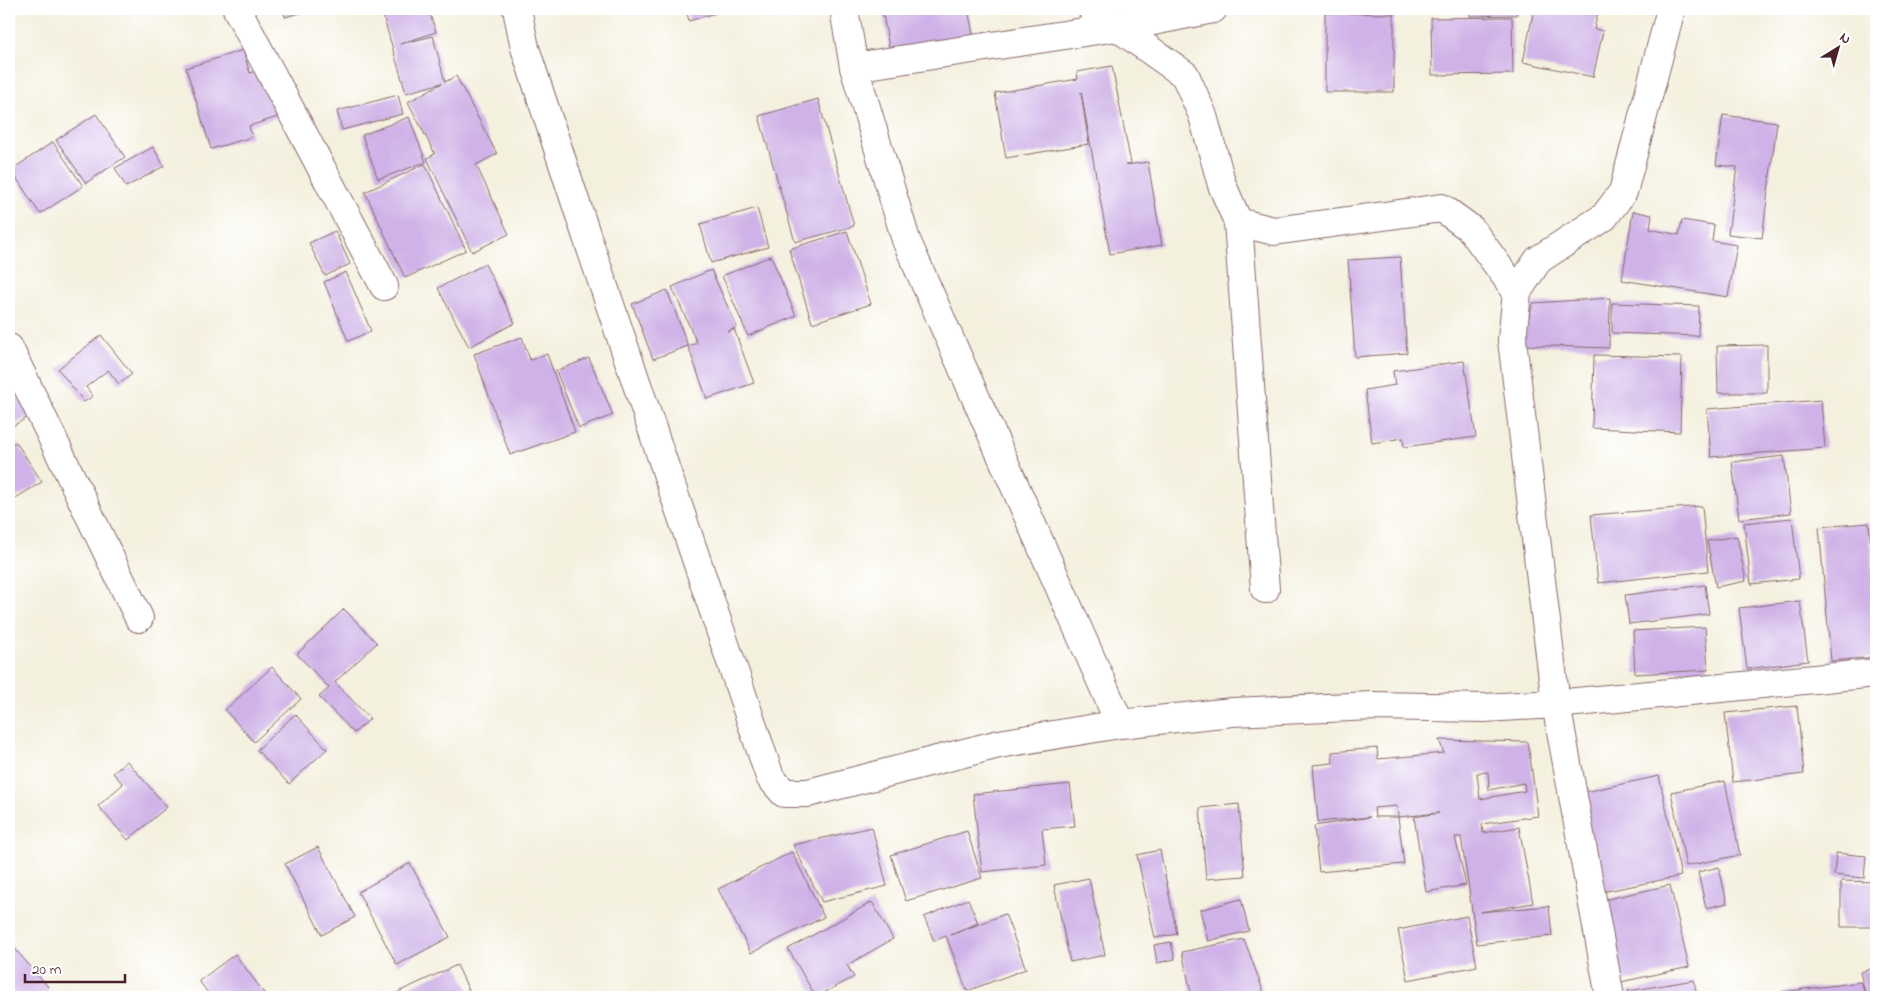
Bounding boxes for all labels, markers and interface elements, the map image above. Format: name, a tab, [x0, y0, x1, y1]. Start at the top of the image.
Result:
north arrow	[1812, 22, 1862, 72]
text: N	[1835, 28, 1855, 50]
scale bar	[25, 951, 125, 983]
text: 20 m	[32, 959, 62, 981]

